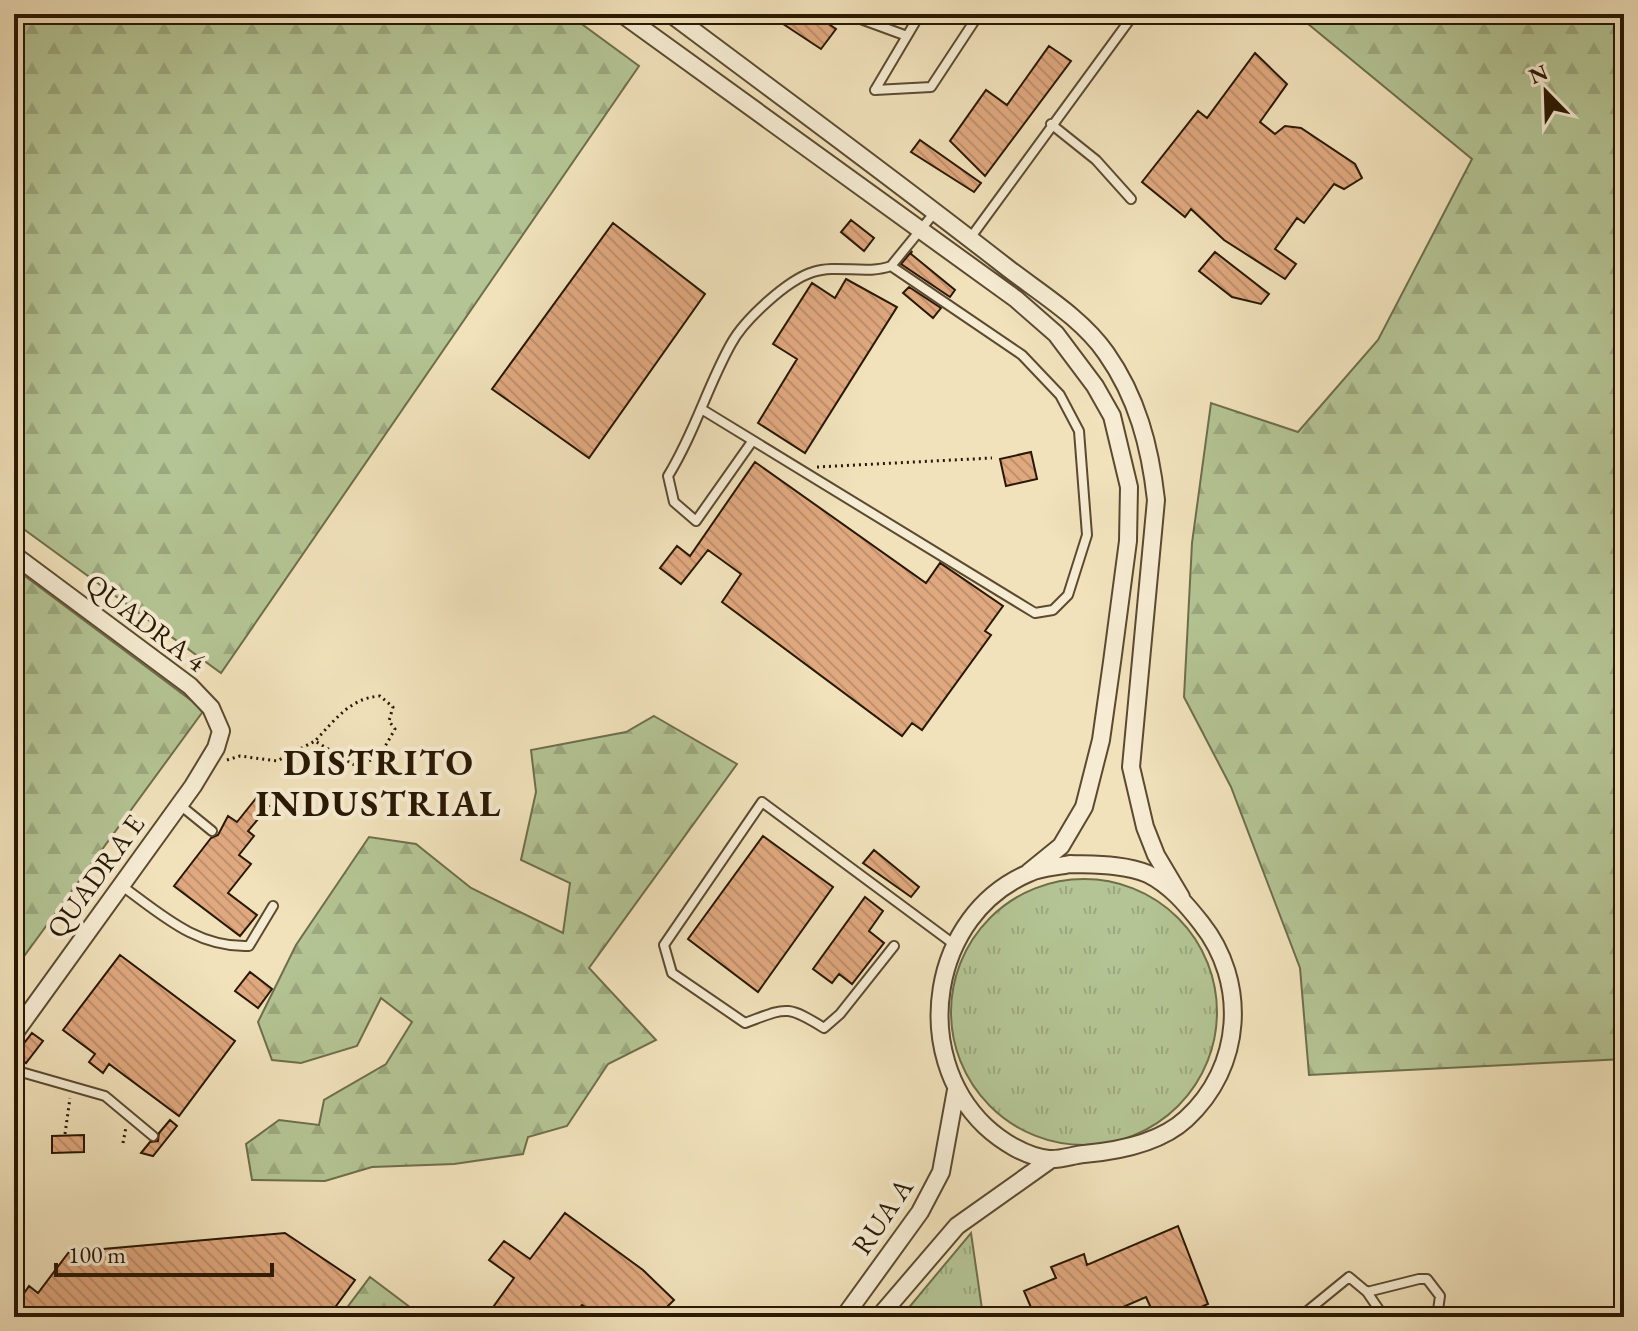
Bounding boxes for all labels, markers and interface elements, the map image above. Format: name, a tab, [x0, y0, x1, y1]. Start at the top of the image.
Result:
north arrow	[1506, 52, 1586, 132]
text: N	[1525, 57, 1552, 91]
street label: QUADRA 4	[78, 565, 214, 679]
district label: DISTRITO INDUSTRIAL	[256, 739, 502, 827]
street label: QUADRA E	[38, 807, 152, 945]
street label: RUA A	[843, 1170, 921, 1261]
scale bar	[56, 1227, 272, 1277]
text: 100 m	[68, 1239, 126, 1270]

